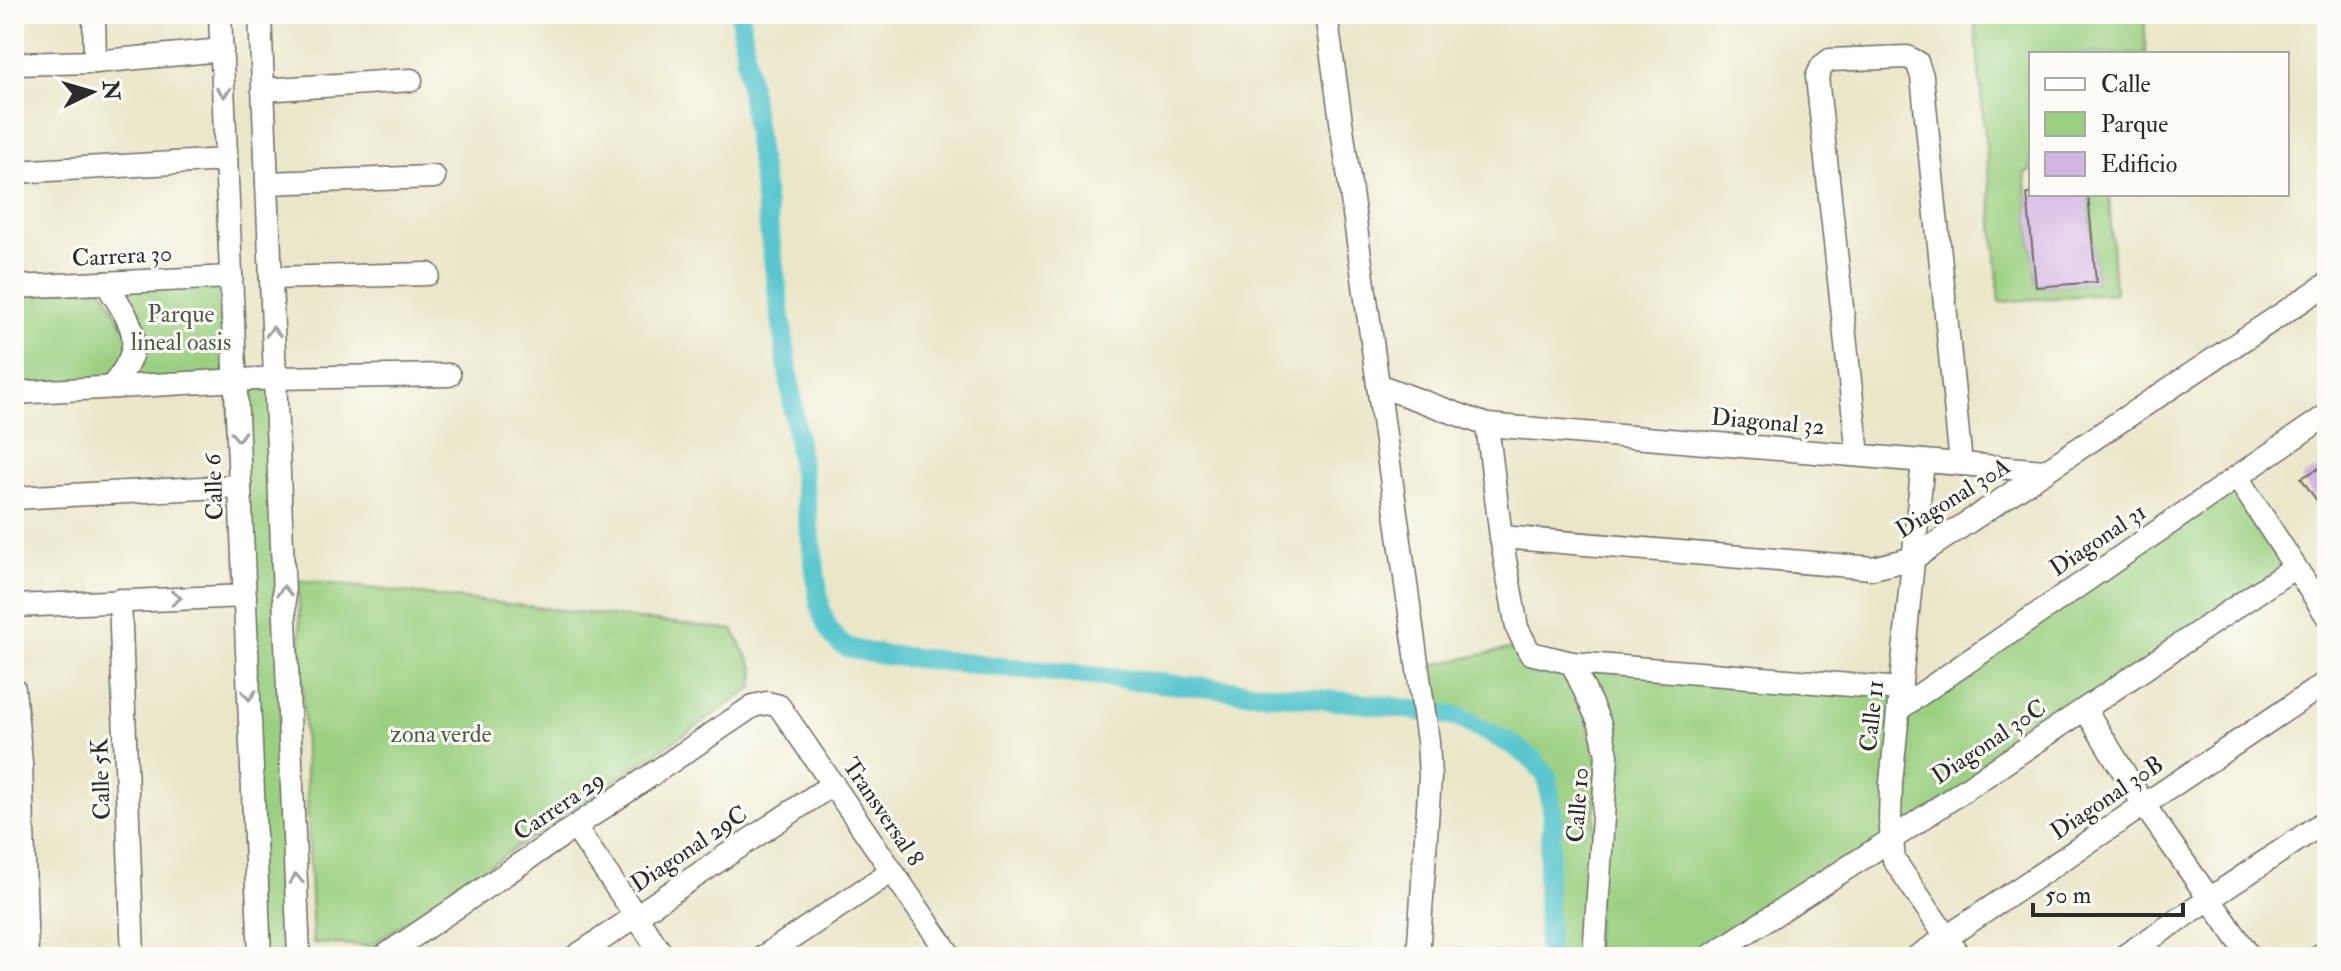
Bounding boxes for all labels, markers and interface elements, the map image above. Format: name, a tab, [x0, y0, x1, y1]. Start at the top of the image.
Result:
north arrow	[52, 52, 132, 132]
legend	[2029, 52, 2289, 196]
text: Calle	[2101, 69, 2151, 100]
text: N	[96, 78, 126, 102]
one-way arrow	[215, 86, 232, 99]
text: Parque	[2101, 109, 2168, 140]
text: Edificio	[2101, 149, 2177, 180]
street label: Carrera 30	[71, 238, 173, 274]
park label: Parque lineal oasis	[131, 299, 231, 358]
one-way arrow	[265, 325, 282, 338]
street label: Diagonal 32	[1710, 402, 1826, 442]
one-way arrow	[229, 430, 246, 443]
street label: Calle 6	[197, 451, 231, 521]
street label: Diagonal 30A	[1890, 451, 2016, 545]
street label: Diagonal 31	[2044, 496, 2152, 584]
one-way arrow	[275, 584, 292, 597]
one-way arrow	[170, 589, 183, 606]
street label: Calle 11	[1853, 679, 1891, 753]
one-way arrow	[240, 689, 257, 702]
street label: Diagonal 30C	[1926, 692, 2052, 792]
park label: zona verde	[390, 719, 492, 750]
street label: Calle 5K	[84, 737, 118, 820]
street label: Diagonal 30B	[2045, 749, 2169, 847]
street label: Transversal 8	[835, 752, 931, 872]
street label: Carrera 29	[507, 764, 611, 848]
street label: Calle 10	[1560, 766, 1596, 844]
street label: Diagonal 29C	[625, 799, 753, 899]
scale bar	[2033, 867, 2183, 917]
one-way arrow	[287, 872, 304, 885]
text: 50 m	[2045, 880, 2092, 911]

